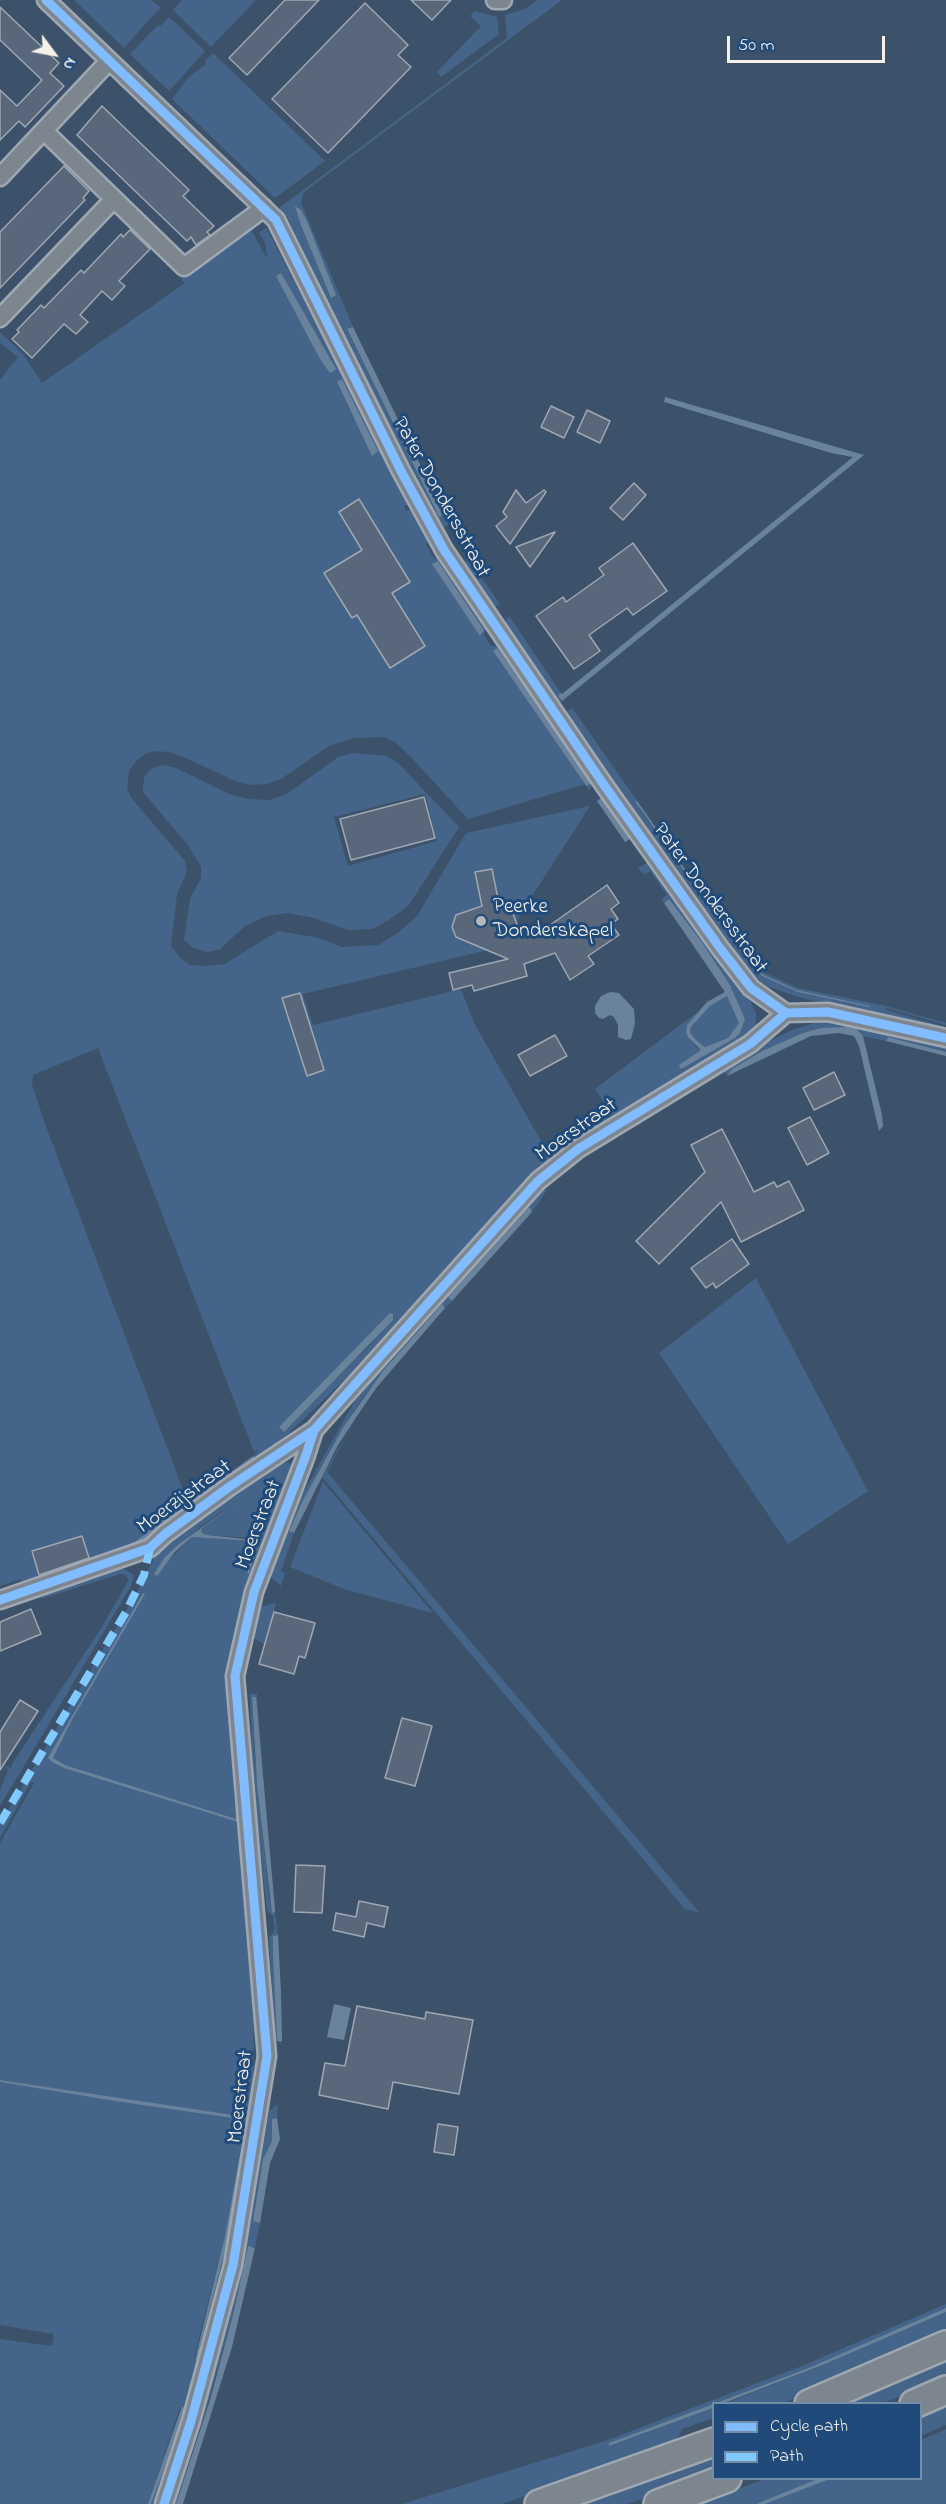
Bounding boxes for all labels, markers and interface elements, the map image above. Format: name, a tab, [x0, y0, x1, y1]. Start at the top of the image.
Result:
north arrow	[24, 24, 84, 84]
scale bar	[730, 24, 888, 62]
text: 50 m	[738, 33, 775, 59]
text: N	[56, 53, 82, 74]
street label: Pater Dondersstraat	[385, 413, 495, 583]
street label: Pater Dondersstraat	[646, 819, 772, 979]
place label: Peerke Donderskapel	[493, 896, 613, 946]
marker: Peerke Donderskapel	[474, 914, 488, 928]
street label: Moerstraat	[531, 1094, 623, 1168]
street label: Moerzijstraat	[133, 1455, 237, 1541]
street label: Moerstraat	[231, 1477, 289, 1573]
street label: Moerstraat	[224, 2049, 260, 2145]
legend	[712, 2402, 922, 2480]
text: Cycle path	[770, 2414, 848, 2440]
text: Path	[770, 2444, 804, 2470]

